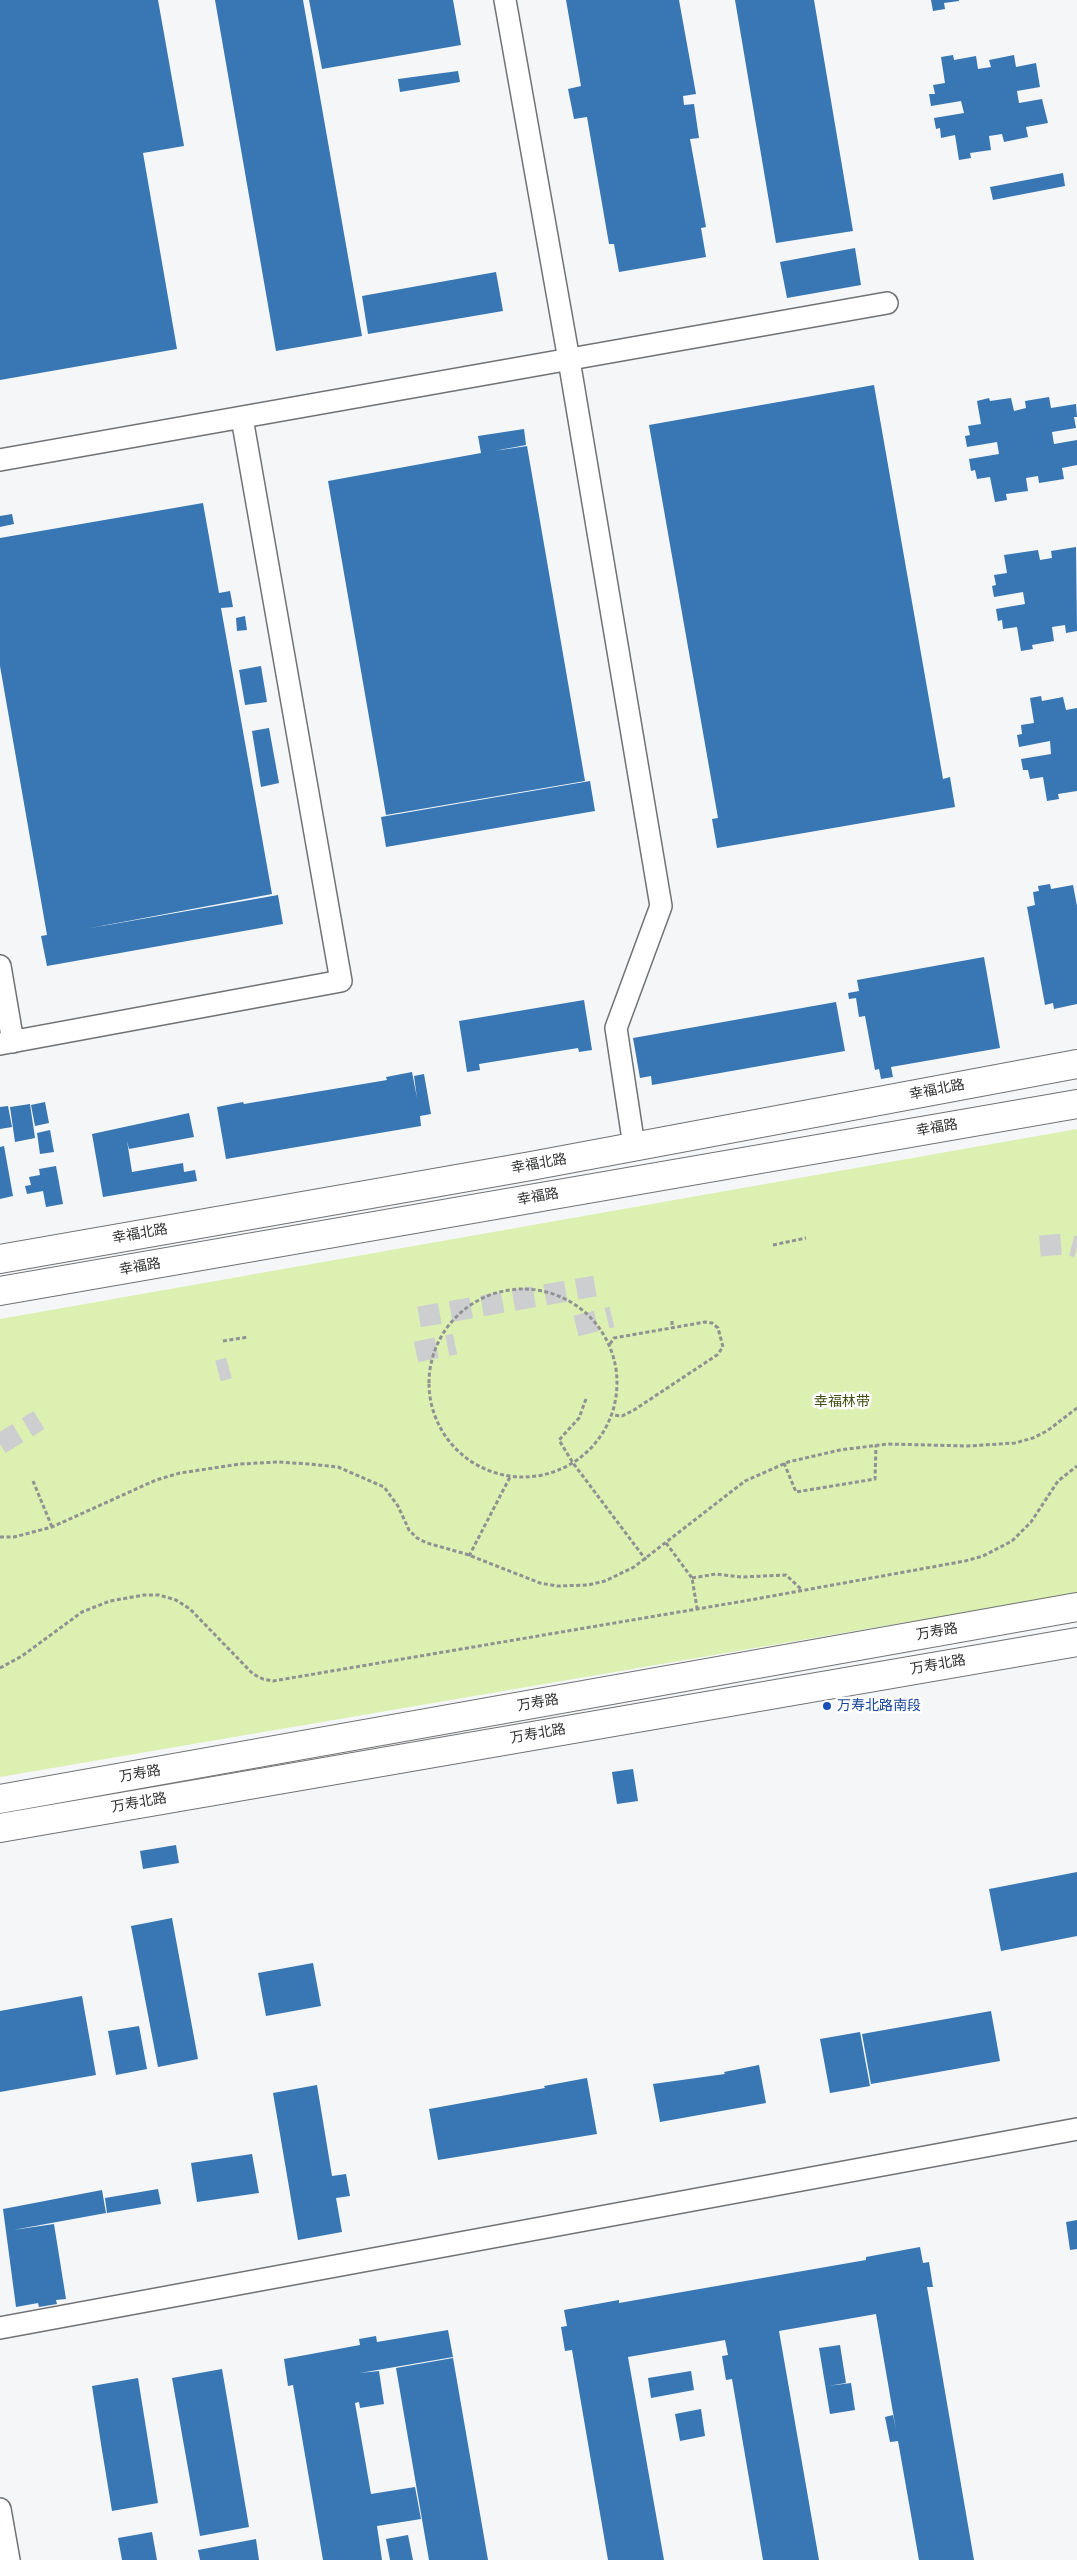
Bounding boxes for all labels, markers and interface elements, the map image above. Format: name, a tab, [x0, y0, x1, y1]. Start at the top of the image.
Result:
street label: 幸福北路	[908, 1076, 966, 1104]
street label: 幸福路	[915, 1116, 959, 1140]
street label: 幸福北路	[510, 1151, 568, 1177]
street label: 幸福路	[516, 1185, 560, 1209]
street label: 幸福北路	[111, 1221, 169, 1247]
street label: 幸福路	[118, 1255, 162, 1279]
park label: 幸福林带	[814, 1394, 870, 1410]
street label: 万寿路	[915, 1620, 959, 1644]
street label: 万寿北路	[909, 1652, 967, 1678]
street label: 万寿路	[516, 1691, 560, 1715]
place label: 万寿北路南段	[837, 1698, 921, 1714]
marker: 万寿北路南段	[821, 1700, 833, 1712]
street label: 万寿北路	[509, 1721, 567, 1747]
street label: 万寿路	[118, 1762, 162, 1786]
street label: 万寿北路	[110, 1790, 168, 1816]

